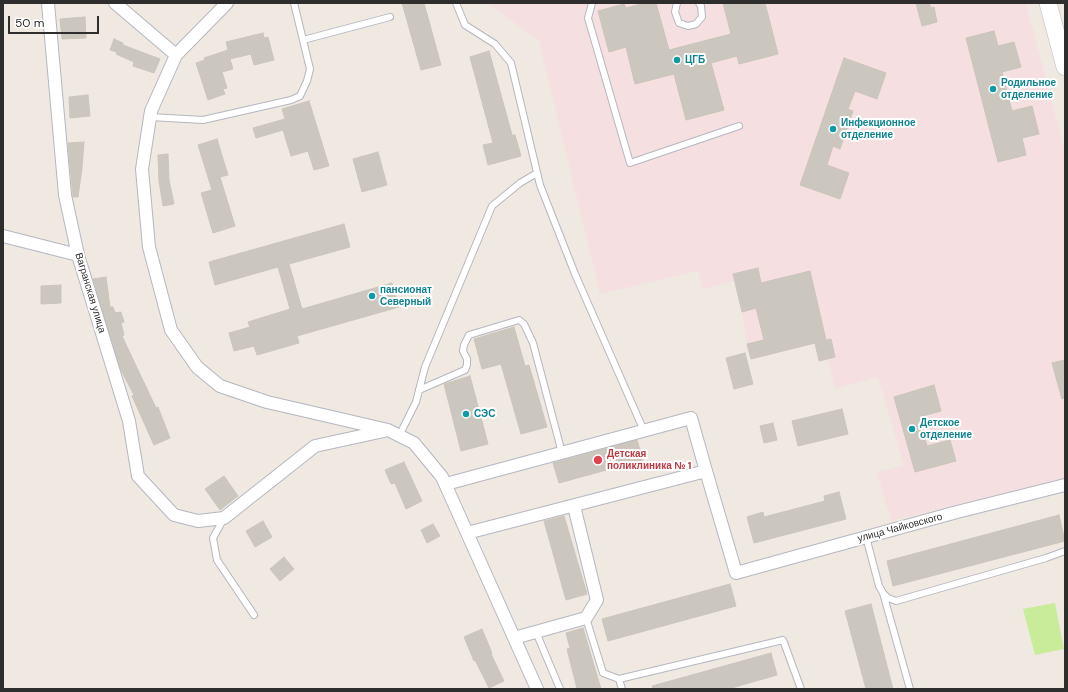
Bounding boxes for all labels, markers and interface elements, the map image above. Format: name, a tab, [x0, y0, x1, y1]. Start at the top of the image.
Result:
scale bar	[10, 8, 101, 34]
text: 50 m	[15, 15, 44, 31]
place label: ЦГБ	[685, 54, 705, 66]
marker: ЦГБ	[672, 55, 682, 65]
place label: Родильное отделение	[1001, 77, 1056, 100]
marker: Родильное отделение	[988, 84, 998, 94]
place label: Инфекционное отделение	[841, 117, 916, 140]
marker: Инфекционное отделение	[828, 124, 838, 134]
street label: Вагранская улица	[72, 251, 108, 335]
place label: пансионат Северный	[380, 284, 432, 308]
marker: пансионат Северный	[367, 291, 377, 301]
place label: СЭС	[474, 408, 495, 420]
marker: СЭС	[461, 409, 471, 419]
place label: Детское отделение	[920, 417, 972, 440]
marker: Детское отделение	[907, 424, 917, 434]
place label: Детская поликлиника № 1	[607, 448, 691, 472]
marker: Детская поликлиника № 1	[592, 454, 604, 466]
street label: улица Чайковского	[856, 511, 944, 545]

